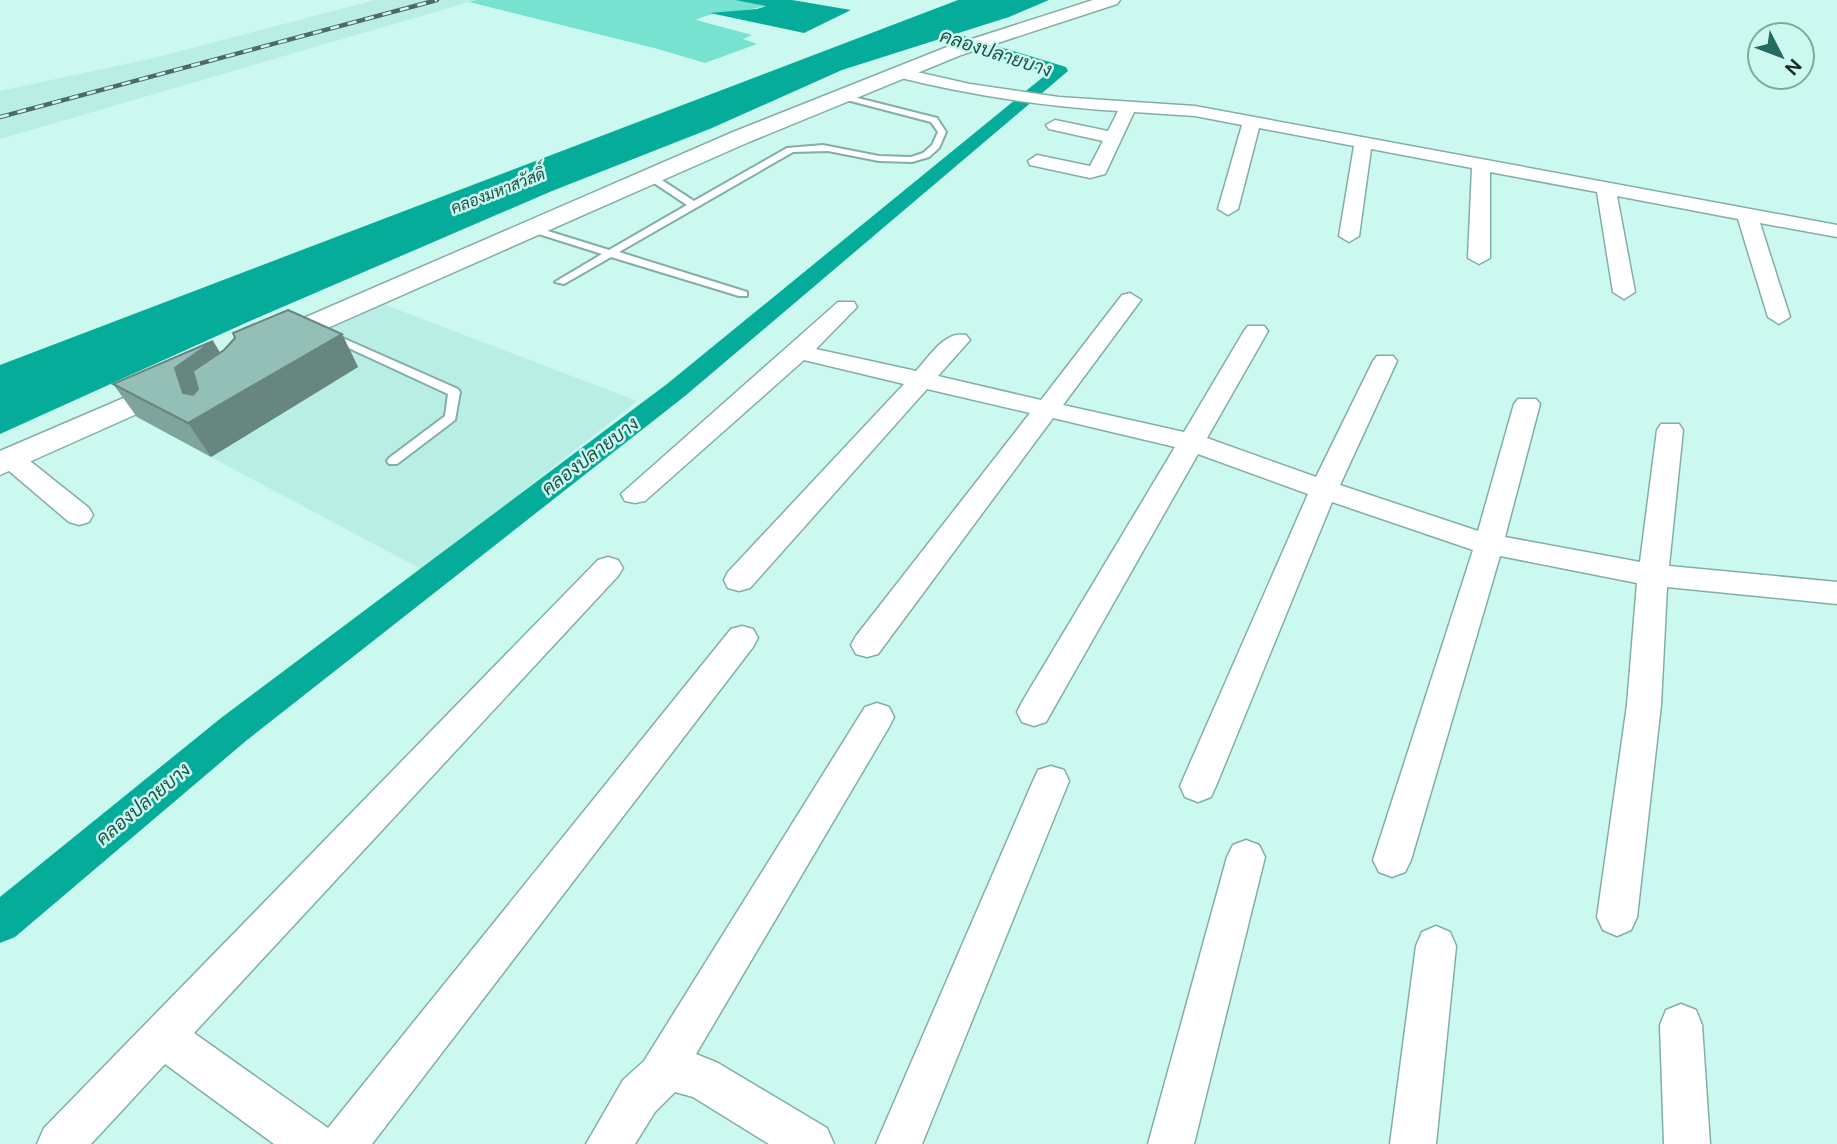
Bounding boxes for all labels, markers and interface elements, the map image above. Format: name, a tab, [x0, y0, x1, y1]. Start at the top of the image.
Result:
north arrow	[1746, 21, 1816, 91]
water label: คลองปลายบาง	[937, 23, 1055, 83]
text: N	[1779, 54, 1807, 81]
water label: คลองมหาสวัสดิ์	[446, 158, 551, 219]
water label: คลองปลายบาง	[536, 411, 644, 501]
water label: คลองปลายบาง	[91, 757, 196, 851]

